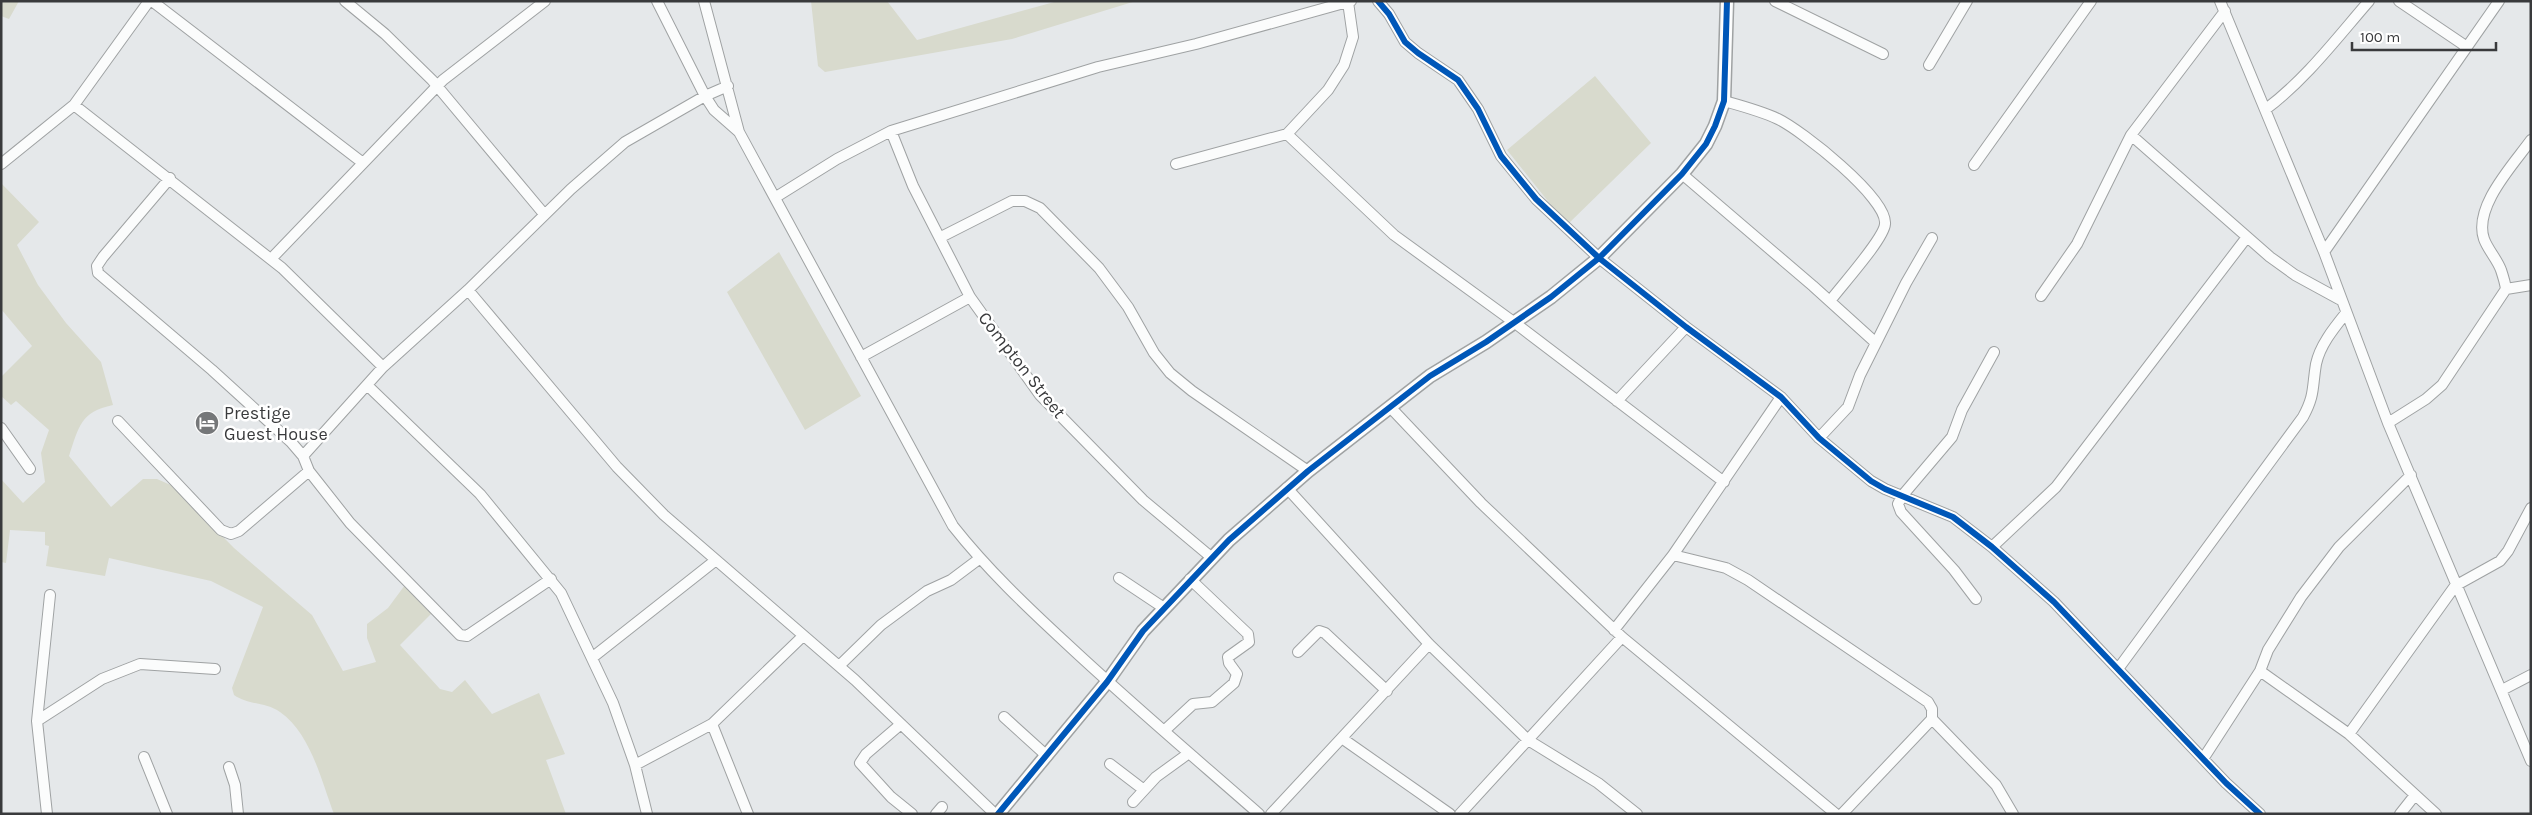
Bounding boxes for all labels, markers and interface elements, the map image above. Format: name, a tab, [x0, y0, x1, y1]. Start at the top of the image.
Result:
scale bar	[2352, 20, 2496, 52]
text: 100 m	[2360, 28, 2400, 46]
street label: Compton Street	[974, 307, 1071, 423]
place label: Prestige Guest House	[224, 402, 328, 445]
hotel icon: Prestige Guest House	[194, 410, 220, 436]

